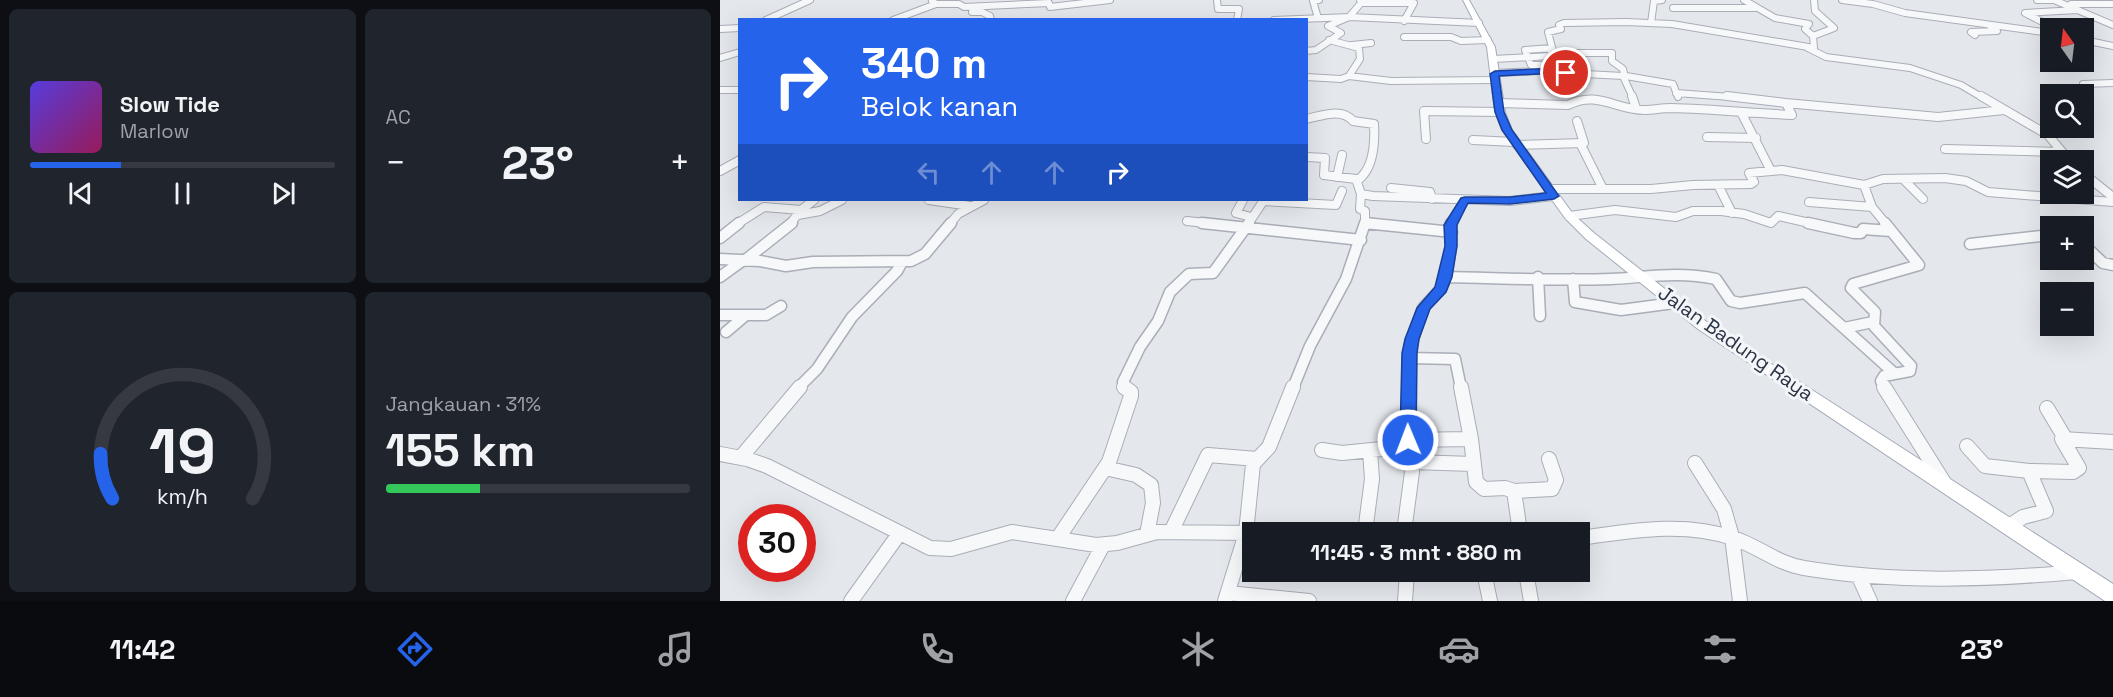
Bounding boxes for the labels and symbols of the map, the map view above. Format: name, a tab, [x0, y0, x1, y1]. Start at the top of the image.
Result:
north arrow	[2040, 18, 2094, 72]
pin	[1540, 47, 1591, 98]
street label: Jalan Badung Raya	[1653, 280, 1819, 406]
position arrow	[1376, 408, 1440, 472]
speed limit sign: 30	[738, 504, 816, 582]

